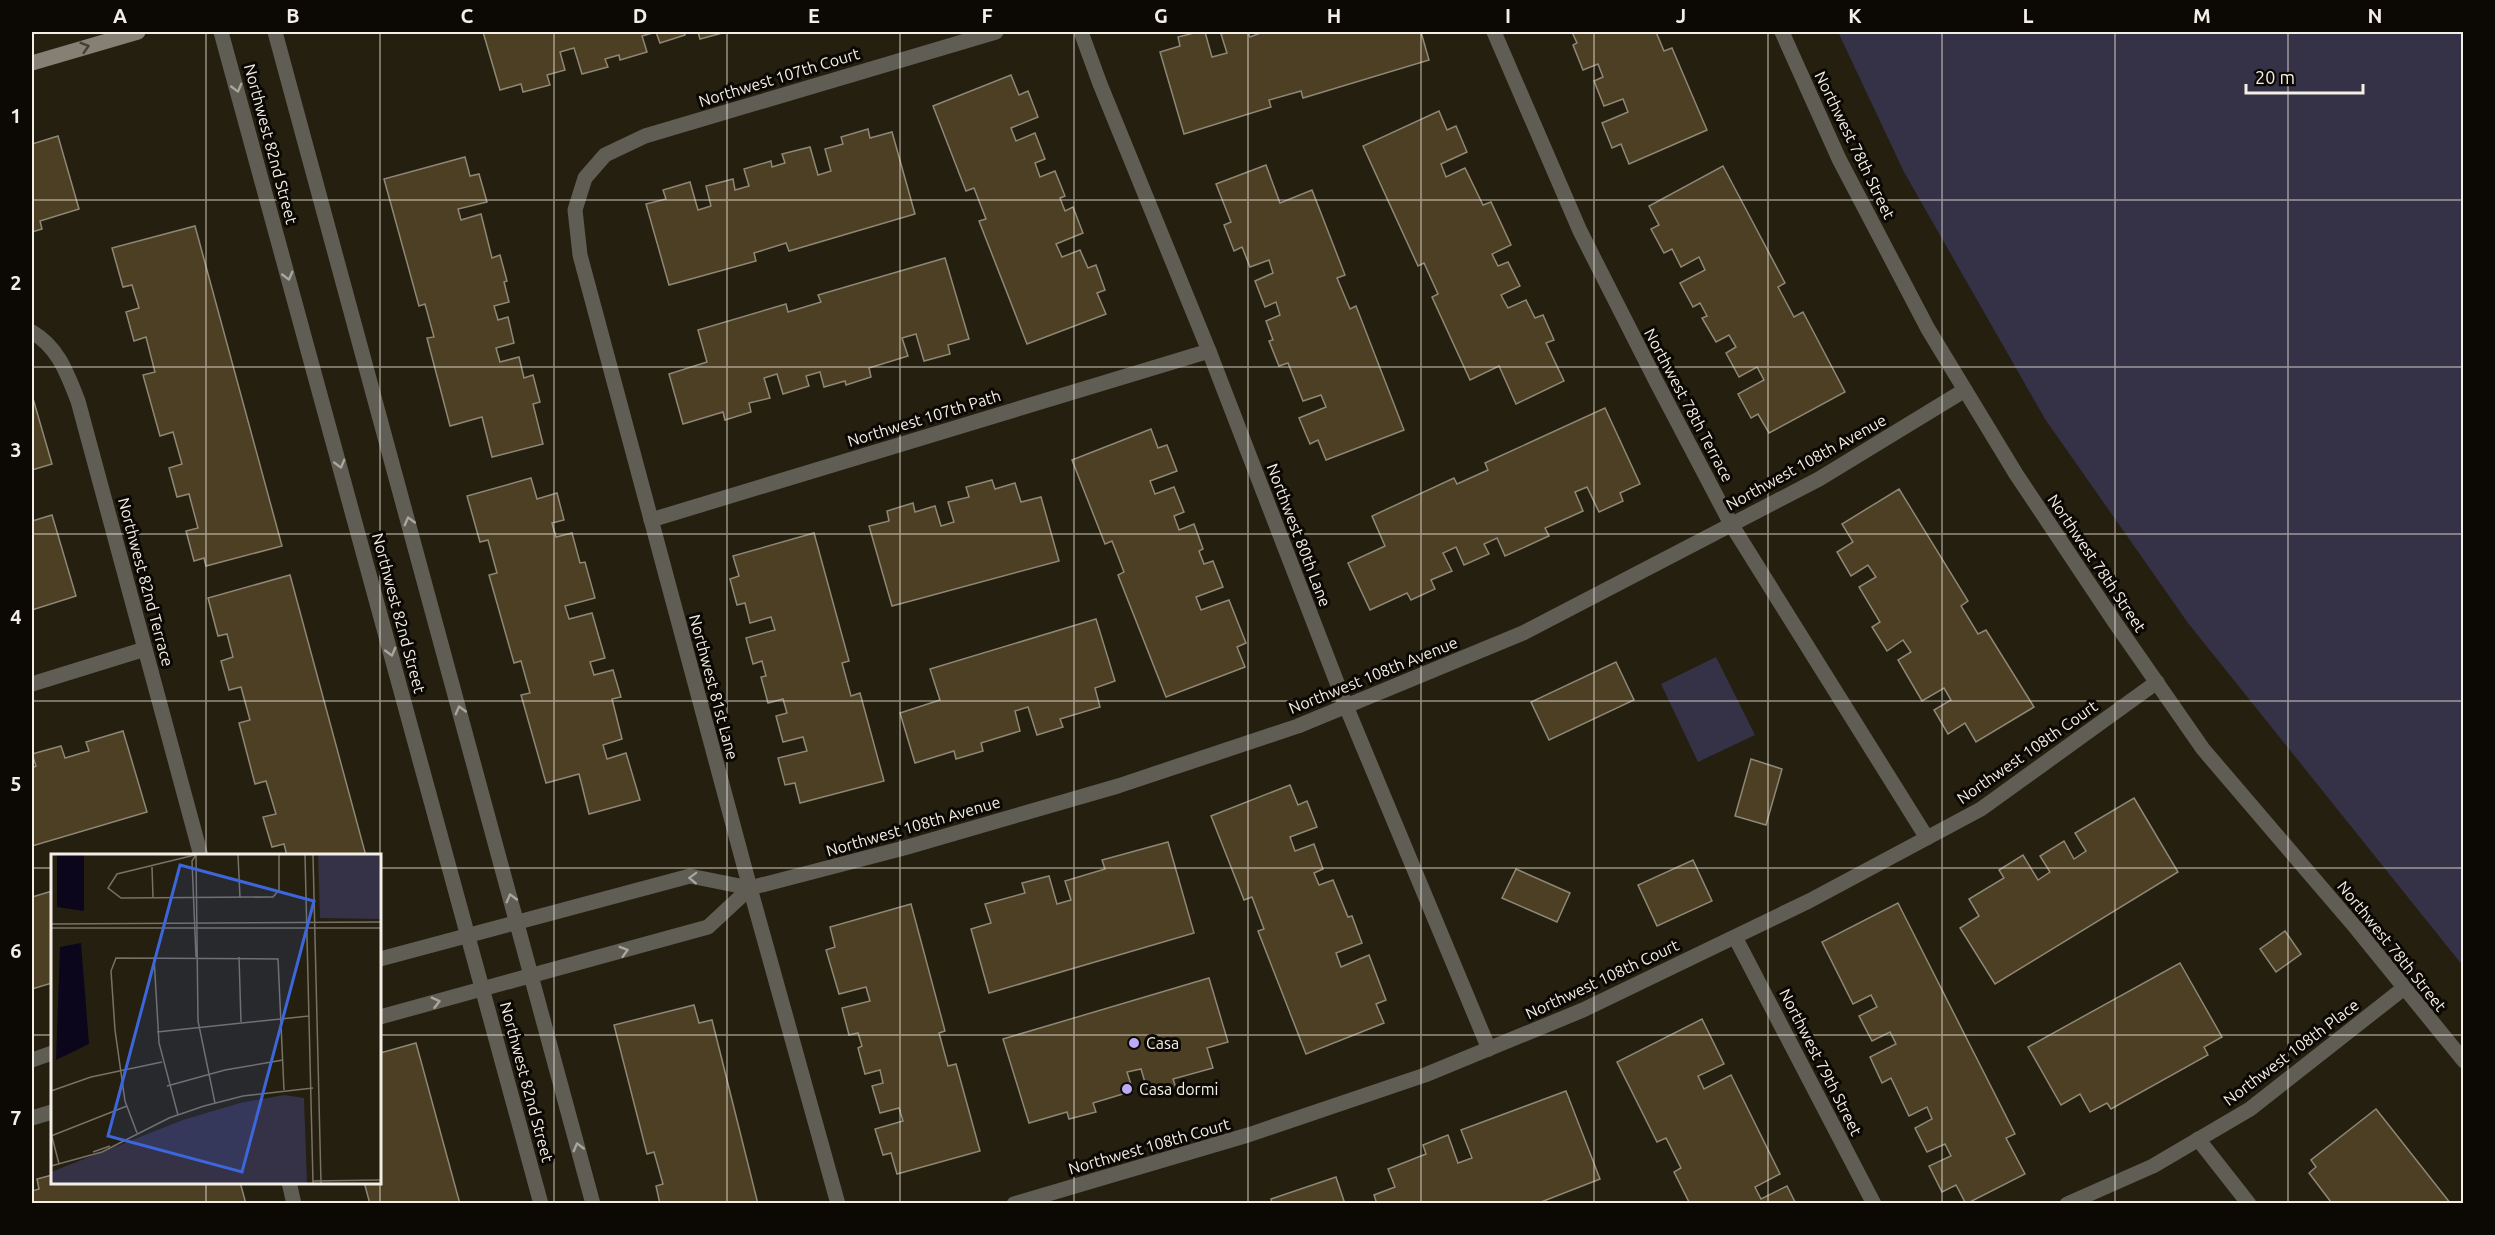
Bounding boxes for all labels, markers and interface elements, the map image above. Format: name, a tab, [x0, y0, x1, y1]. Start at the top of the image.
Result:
text: A	[113, 4, 127, 27]
text: B	[286, 4, 300, 27]
text: C	[461, 4, 474, 27]
text: D	[633, 4, 647, 27]
text: E	[808, 4, 820, 27]
text: F	[981, 4, 993, 27]
text: G	[1154, 4, 1168, 27]
text: H	[1327, 4, 1341, 27]
text: I	[1505, 4, 1511, 27]
text: J	[1676, 4, 1686, 27]
text: K	[1848, 4, 1862, 27]
text: L	[2023, 4, 2034, 27]
text: M	[2193, 4, 2211, 27]
text: N	[2368, 4, 2382, 27]
one-way arrow	[79, 42, 90, 54]
street label: Northwest 107th Court	[696, 44, 862, 110]
scale bar	[2246, 57, 2363, 95]
street label: Northwest 82nd Street	[241, 62, 301, 227]
text: 20 m	[2255, 67, 2295, 87]
street label: Northwest 78th Street	[1811, 68, 1899, 222]
one-way arrow	[229, 83, 242, 93]
text: 1	[10, 104, 22, 127]
one-way arrow	[281, 270, 293, 281]
text: 2	[10, 271, 22, 294]
street label: Northwest 78th Terrace	[1641, 325, 1737, 485]
street label: Northwest 107th Path	[845, 386, 1003, 450]
street label: Northwest 108th Avenue	[1723, 410, 1889, 514]
text: 3	[10, 438, 22, 461]
one-way arrow	[333, 458, 345, 469]
street label: Northwest 80th Lane	[1263, 461, 1335, 609]
street label: Northwest 78th Street	[2044, 491, 2150, 636]
street label: Northwest 82nd Terrace	[115, 496, 177, 668]
one-way arrow	[403, 517, 416, 527]
street label: Northwest 82nd Street	[369, 531, 429, 696]
text: 4	[10, 605, 22, 628]
street label: Northwest 81st Lane	[686, 612, 742, 762]
street label: Northwest 108th Avenue	[1286, 633, 1460, 717]
one-way arrow	[384, 647, 397, 657]
street label: Northwest 108th Court	[1953, 696, 2101, 807]
one-way arrow	[455, 705, 467, 715]
text: 5	[10, 772, 22, 795]
street label: Northwest 108th Avenue	[824, 792, 1002, 860]
inset map	[51, 854, 381, 1184]
one-way arrow	[688, 872, 697, 885]
street label: Northwest 78th Street	[2334, 877, 2450, 1015]
one-way arrow	[506, 893, 518, 904]
street label: Northwest 108th Court	[1522, 935, 1682, 1022]
text: 6	[10, 939, 22, 962]
one-way arrow	[619, 945, 629, 958]
street label: Northwest 79th Street	[1776, 986, 1866, 1139]
street label: Northwest 108th Place	[2220, 995, 2362, 1109]
one-way arrow	[431, 997, 441, 1010]
street label: Northwest 82nd Street	[497, 1000, 557, 1165]
place label: Casa	[1146, 1034, 1179, 1052]
marker: Casa	[1127, 1036, 1141, 1050]
place label: Casa dormi	[1139, 1080, 1218, 1098]
marker: Casa dormi	[1120, 1082, 1134, 1096]
text: 7	[10, 1106, 22, 1129]
street label: Northwest 108th Court	[1066, 1114, 1233, 1178]
one-way arrow	[572, 1142, 585, 1152]

